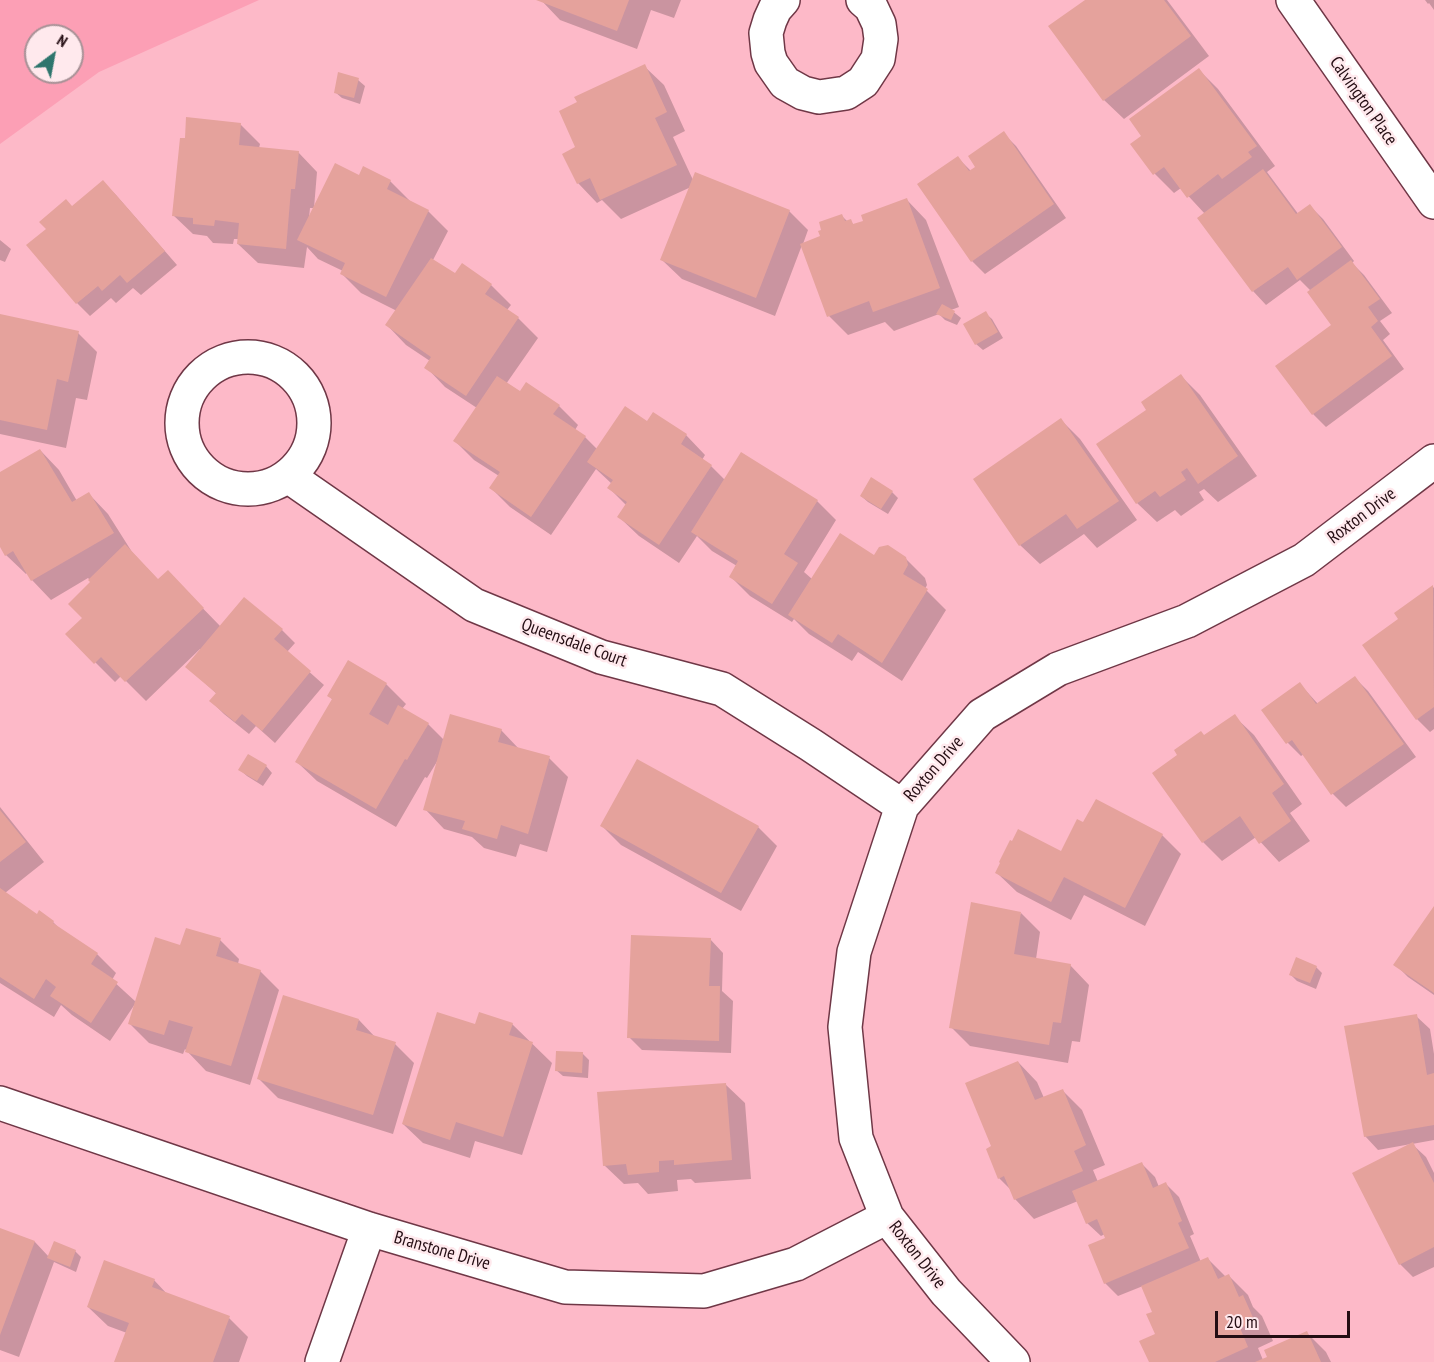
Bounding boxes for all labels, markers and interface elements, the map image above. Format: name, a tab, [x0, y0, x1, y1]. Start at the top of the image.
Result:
north arrow	[24, 24, 84, 84]
text: N	[54, 30, 71, 51]
street label: Calvington Place	[1325, 52, 1401, 150]
street label: Roxton Drive	[1324, 483, 1400, 549]
street label: Queensdale Court	[518, 614, 630, 672]
street label: Roxton Drive	[900, 732, 968, 806]
street label: Roxton Drive	[884, 1217, 950, 1293]
street label: Branstone Drive	[391, 1227, 493, 1275]
scale bar	[1218, 1299, 1353, 1337]
text: 20 m	[1226, 1310, 1258, 1333]

